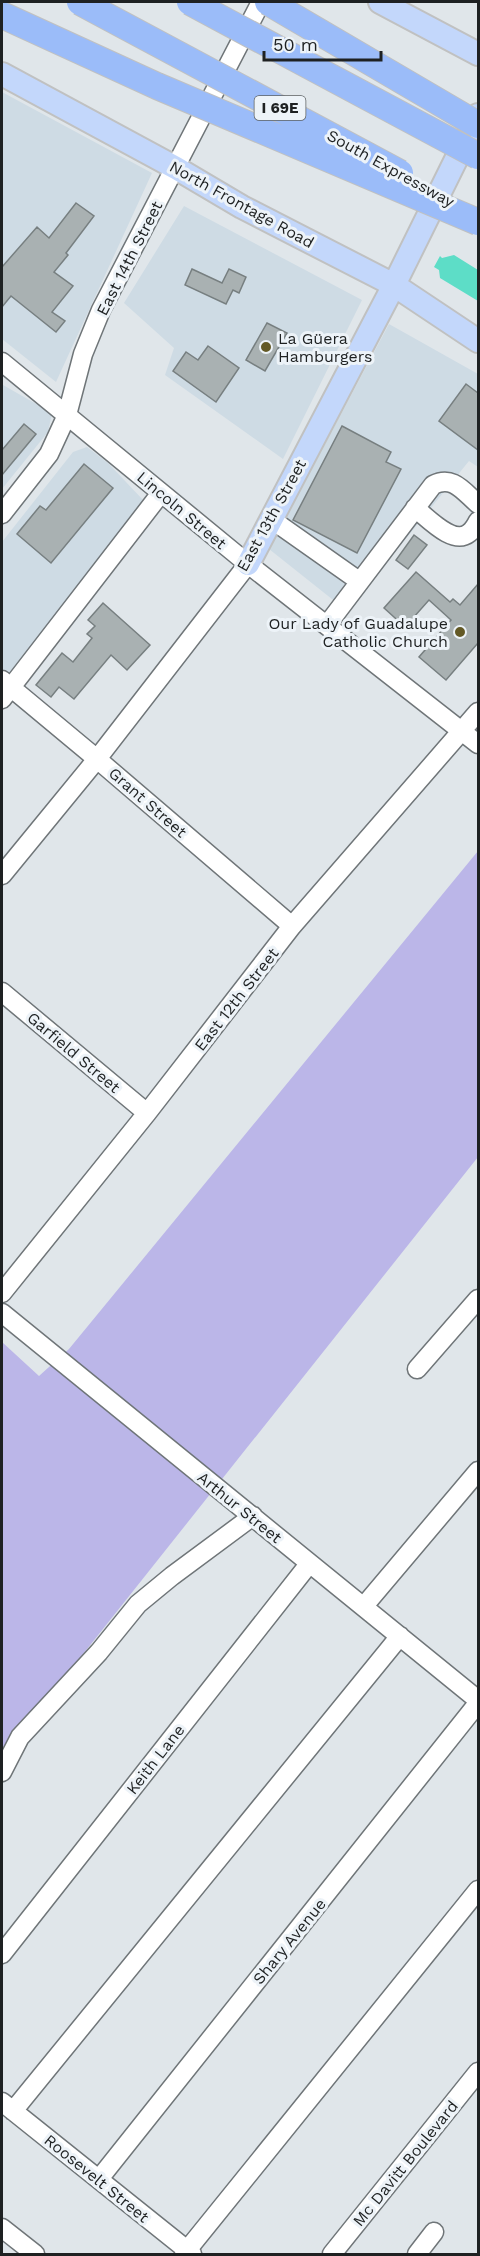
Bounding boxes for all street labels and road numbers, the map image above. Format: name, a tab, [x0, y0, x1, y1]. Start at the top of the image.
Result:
road number: I 69E	[254, 96, 306, 120]
street label: South Expressway	[324, 126, 458, 212]
street label: North Frontage Road	[166, 157, 317, 252]
street label: East 14th Street	[92, 198, 167, 319]
street label: East 13th Street	[233, 456, 310, 575]
street label: Lincoln Street	[133, 468, 230, 553]
street label: Grant Street	[105, 763, 191, 842]
street label: East 12th Street	[190, 944, 283, 1055]
street label: Garfield Street	[23, 1008, 124, 1097]
street label: Arthur Street	[194, 1468, 286, 1547]
street label: Keith Lane	[122, 1721, 188, 1798]
street label: Shary Avenue	[249, 1895, 330, 1988]
street label: Mc Davitt Boulevard	[349, 2097, 462, 2230]
street label: Roosevelt Street	[40, 2130, 153, 2227]

